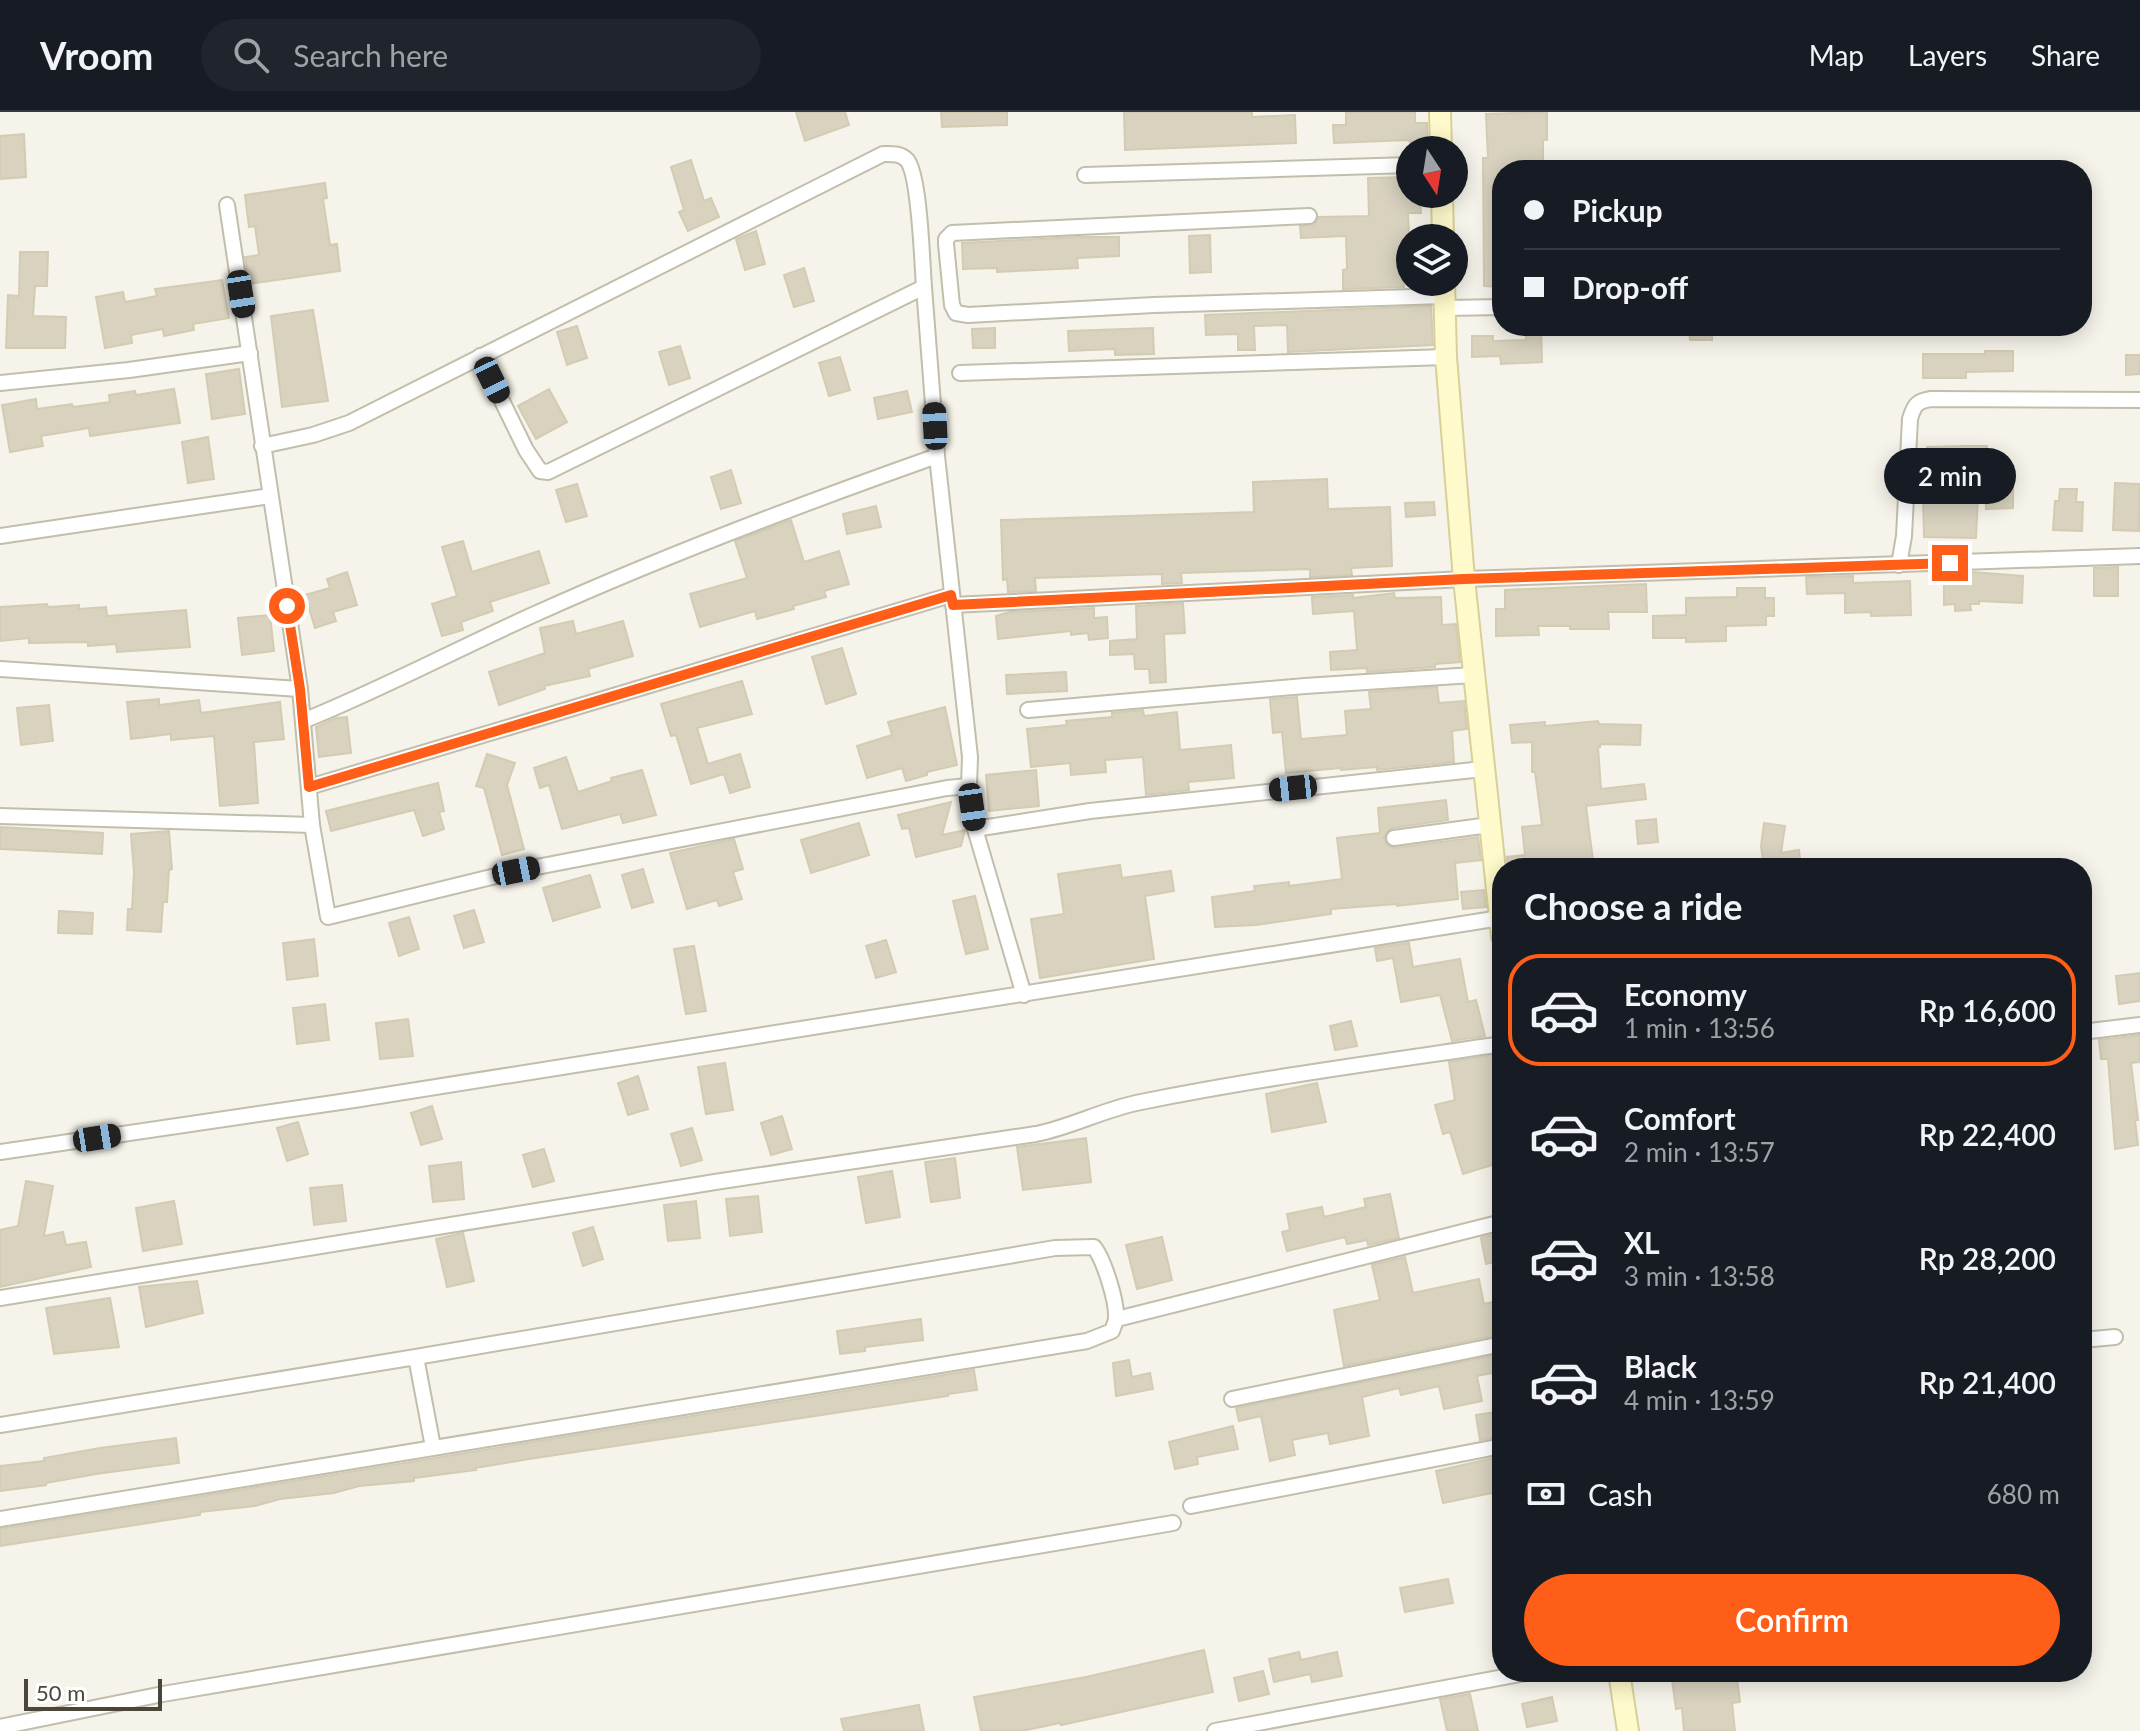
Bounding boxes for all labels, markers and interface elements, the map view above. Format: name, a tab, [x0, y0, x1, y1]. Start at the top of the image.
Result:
search box	[201, 19, 761, 91]
text: Vroom	[40, 32, 153, 78]
icon: search	[229, 33, 273, 77]
text: Search here	[293, 37, 448, 73]
text: Map	[1809, 38, 1864, 72]
text: Layers	[1908, 38, 1987, 72]
text: Share	[2031, 38, 2100, 72]
north arrow	[1396, 136, 1468, 208]
map controls	[1396, 136, 1468, 296]
text: Pickup	[1572, 192, 1663, 228]
button: layers	[1396, 224, 1468, 296]
car	[225, 268, 257, 320]
text: Drop-off	[1572, 269, 1688, 305]
car	[471, 353, 513, 407]
car	[922, 401, 948, 451]
callout: 2 min	[1884, 447, 2016, 503]
text: 2 min	[1918, 460, 1982, 492]
route end	[1932, 545, 1968, 581]
route start	[269, 588, 305, 624]
car	[1268, 774, 1318, 802]
car	[957, 782, 987, 832]
car	[490, 855, 542, 887]
text: Choose a ride	[1524, 884, 1743, 928]
icon: car	[1528, 974, 1600, 1046]
text: Economy	[1624, 976, 1747, 1012]
text: Rp 16,600	[1919, 992, 2056, 1028]
text: 1 min · 13:56	[1624, 1012, 1775, 1044]
icon: car	[1528, 1098, 1600, 1170]
text: Comfort	[1624, 1100, 1736, 1136]
text: Rp 22,400	[1919, 1116, 2056, 1152]
car	[71, 1122, 123, 1154]
text: 2 min · 13:57	[1624, 1136, 1775, 1168]
icon: car	[1528, 1222, 1600, 1294]
text: XL	[1624, 1224, 1660, 1260]
text: Rp 28,200	[1919, 1240, 2056, 1276]
text: 3 min · 13:58	[1624, 1260, 1775, 1292]
icon: car	[1528, 1346, 1600, 1418]
text: Black	[1624, 1348, 1697, 1384]
text: Rp 21,400	[1919, 1364, 2056, 1400]
text: 4 min · 13:59	[1624, 1384, 1775, 1416]
icon: cash	[1524, 1472, 1568, 1516]
text: Cash	[1588, 1476, 1653, 1512]
text: 680 m	[1987, 1478, 2060, 1510]
button: Confirm	[1524, 1574, 2060, 1666]
scale bar	[24, 1675, 162, 1711]
text: 50 m	[36, 1679, 85, 1706]

